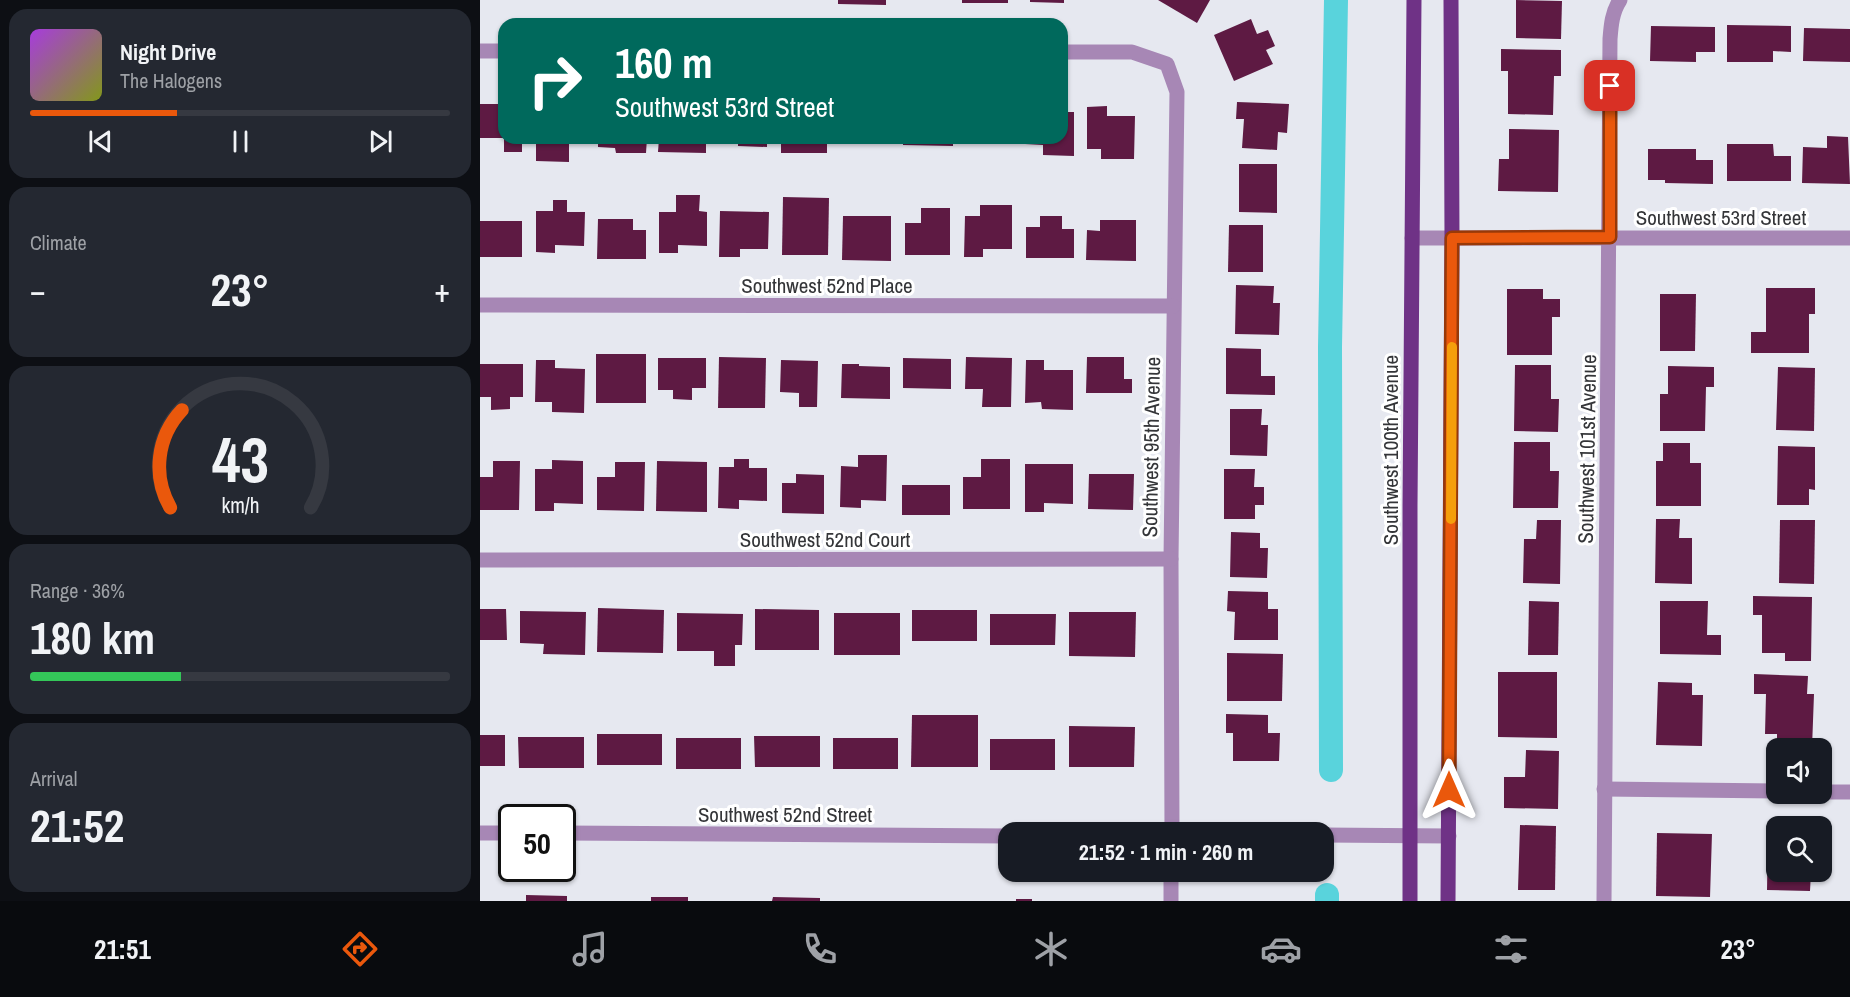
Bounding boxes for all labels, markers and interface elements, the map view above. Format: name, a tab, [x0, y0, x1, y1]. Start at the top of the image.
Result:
text: 160 m	[615, 35, 713, 91]
text: Night Drive	[120, 37, 216, 67]
icon: right	[516, 42, 594, 120]
pin	[1584, 60, 1635, 111]
text: The Halogens	[120, 67, 222, 94]
icon: arrive	[1593, 69, 1626, 102]
text: Southwest 53rd Street	[615, 89, 834, 125]
icon: previous	[84, 125, 117, 158]
icon: pause	[224, 125, 257, 158]
icon: next	[364, 125, 397, 158]
street label: Southwest 53rd Street	[1636, 203, 1806, 232]
text: Climate	[30, 229, 87, 256]
text: 23°	[210, 259, 270, 320]
text: −	[30, 268, 46, 312]
text: +	[434, 268, 450, 312]
street label: Southwest 52nd Place	[741, 271, 913, 300]
street label: Southwest 101st Avenue	[1571, 354, 1603, 544]
street label: Southwest 100th Avenue	[1376, 355, 1405, 545]
street label: Southwest 95th Avenue	[1135, 356, 1167, 538]
text: 43	[212, 417, 268, 501]
text: km/h	[221, 491, 259, 520]
street label: Southwest 52nd Court	[740, 525, 910, 554]
text: Range · 36%	[30, 577, 125, 604]
text: 180 km	[30, 607, 155, 668]
map controls	[1766, 738, 1832, 882]
button: sound	[1766, 738, 1832, 804]
position arrow	[1417, 758, 1481, 822]
text: Arrival	[30, 765, 77, 792]
text: 21:52	[30, 795, 124, 856]
street label: Southwest 52nd Street	[698, 800, 872, 829]
speed limit sign: 50	[498, 804, 576, 882]
button: search	[1766, 816, 1832, 882]
text: 21:52 · 1 min · 260 m	[1079, 837, 1253, 867]
icon: directions	[339, 928, 381, 970]
icon: music	[569, 928, 611, 970]
icon: phone	[799, 928, 841, 970]
icon: climate	[1030, 928, 1072, 970]
icon: car	[1260, 928, 1302, 970]
icon: filters	[1490, 928, 1532, 970]
text: 21:51	[94, 931, 151, 967]
text: 23°	[1720, 931, 1756, 967]

